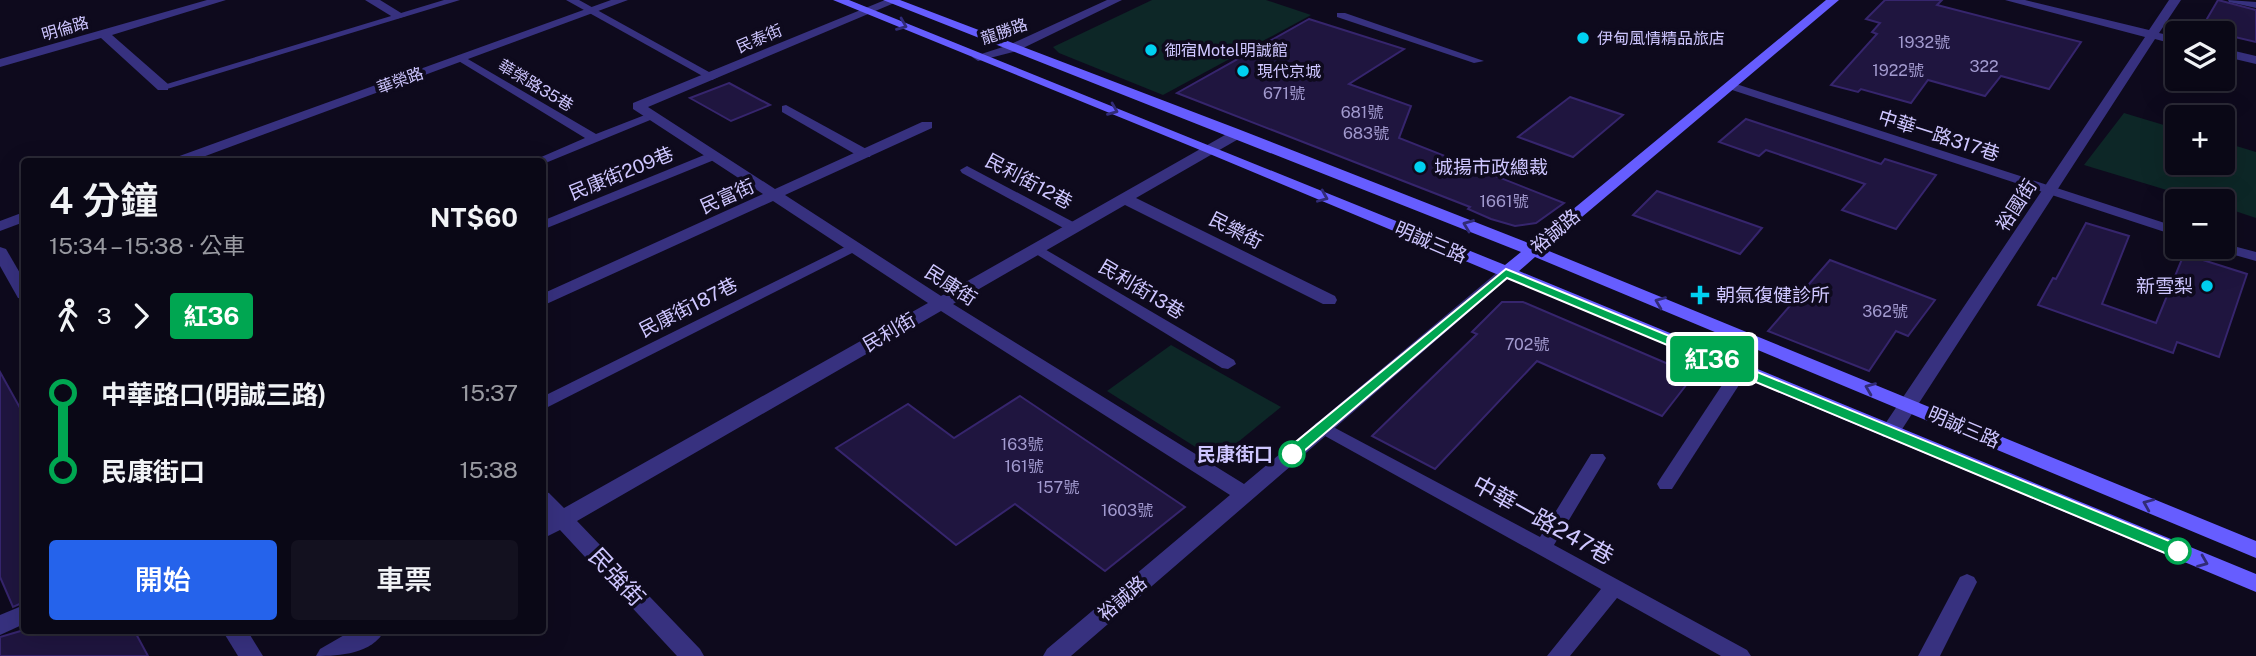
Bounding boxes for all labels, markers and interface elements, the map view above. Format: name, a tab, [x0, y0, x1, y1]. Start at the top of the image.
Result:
street label: 明倫路	[39, 13, 91, 44]
street label: 龍勝路	[978, 15, 1030, 48]
one-way arrow	[895, 17, 907, 31]
street label: 民泰街	[733, 20, 785, 57]
map controls	[2165, 21, 2235, 259]
button: layers	[2165, 21, 2235, 91]
place label: 伊甸風情精品旅店	[1597, 29, 1725, 48]
marker: 伊甸風情精品旅店	[1575, 30, 1591, 46]
house number: 1932號	[1898, 33, 1950, 52]
place label: 御宿Motel明誠館	[1165, 41, 1288, 60]
marker: 御宿Motel明誠館	[1143, 42, 1159, 58]
street label: 華榮路35巷	[495, 56, 577, 115]
house number: 322	[1969, 57, 1999, 76]
house number: 1922號	[1872, 61, 1924, 80]
place label: 現代京城	[1257, 62, 1321, 81]
street label: 華榮路	[374, 63, 426, 98]
marker: 現代京城	[1235, 63, 1251, 79]
house number: 671號	[1263, 84, 1305, 103]
one-way arrow	[1106, 102, 1118, 116]
house number: 681號	[1341, 103, 1383, 122]
street label: 中華一路317巷	[1876, 105, 2002, 165]
button: +	[2165, 105, 2235, 175]
house number: 683號	[1343, 124, 1389, 143]
street label: 民康街209巷	[566, 142, 676, 204]
street label: 民利街12巷	[982, 149, 1076, 213]
place label: 城揚市政總裁	[1434, 156, 1548, 178]
marker: 城揚市政總裁	[1412, 159, 1428, 175]
street label: 民富街	[696, 174, 758, 218]
street label: 裕國街	[1991, 175, 2041, 235]
text: 4 分鐘	[49, 178, 158, 223]
one-way arrow	[1316, 189, 1329, 203]
button: −	[2165, 189, 2235, 259]
house number: 1661號	[1480, 192, 1528, 211]
text: NT$60	[430, 202, 518, 233]
street label: 裕誠路	[1526, 204, 1584, 258]
street label: 民樂街	[1206, 207, 1266, 253]
street label: 明誠三路	[1392, 217, 1470, 267]
one-way arrow	[1463, 220, 1475, 234]
text: 15:34 – 15:38 · 公車	[49, 232, 246, 259]
street label: 民利街13巷	[1095, 255, 1189, 323]
street label: 民康街	[921, 260, 981, 310]
street label: 民康街187巷	[635, 273, 741, 341]
place label: 新雪梨	[2136, 275, 2193, 297]
marker: 新雪梨	[2199, 278, 2215, 294]
place label: 朝氣復健診所	[1716, 284, 1830, 306]
marker: 朝氣復健診所	[1690, 285, 1710, 305]
icon: walk	[49, 297, 87, 335]
icon: forward	[122, 297, 160, 335]
one-way arrow	[1654, 297, 1666, 311]
text: 3	[97, 302, 112, 329]
text: 紅36	[184, 302, 239, 330]
house number: 362號	[1862, 302, 1908, 321]
street label: 民利街	[859, 308, 919, 356]
house number: 702號	[1505, 335, 1549, 354]
line badge: 紅36	[1672, 336, 1752, 382]
text: 紅36	[1684, 345, 1740, 373]
text: 中華路口(明誠三路)	[101, 379, 326, 410]
text: 15:37	[461, 379, 518, 406]
one-way arrow	[1865, 382, 1878, 396]
street label: 明誠三路	[1925, 402, 2003, 452]
house number: 163號	[1001, 435, 1043, 454]
marker: 民康街口	[1279, 441, 1305, 467]
place label: 民康街口	[1197, 443, 1273, 465]
text: 民康街口	[101, 456, 205, 487]
text: 15:38	[459, 456, 518, 483]
house number: 161號	[1005, 457, 1043, 476]
street label: 中華一路247巷	[1468, 470, 1618, 569]
house number: 157號	[1037, 478, 1079, 497]
one-way arrow	[2143, 498, 2155, 512]
house number: 1603號	[1101, 501, 1153, 520]
unlabelled marker	[2165, 538, 2191, 564]
button: 開始	[49, 540, 277, 620]
button: 車票	[291, 540, 518, 620]
street label: 民強街	[584, 542, 651, 611]
one-way arrow	[2196, 553, 2208, 567]
street label: 裕誠路	[1093, 571, 1151, 625]

